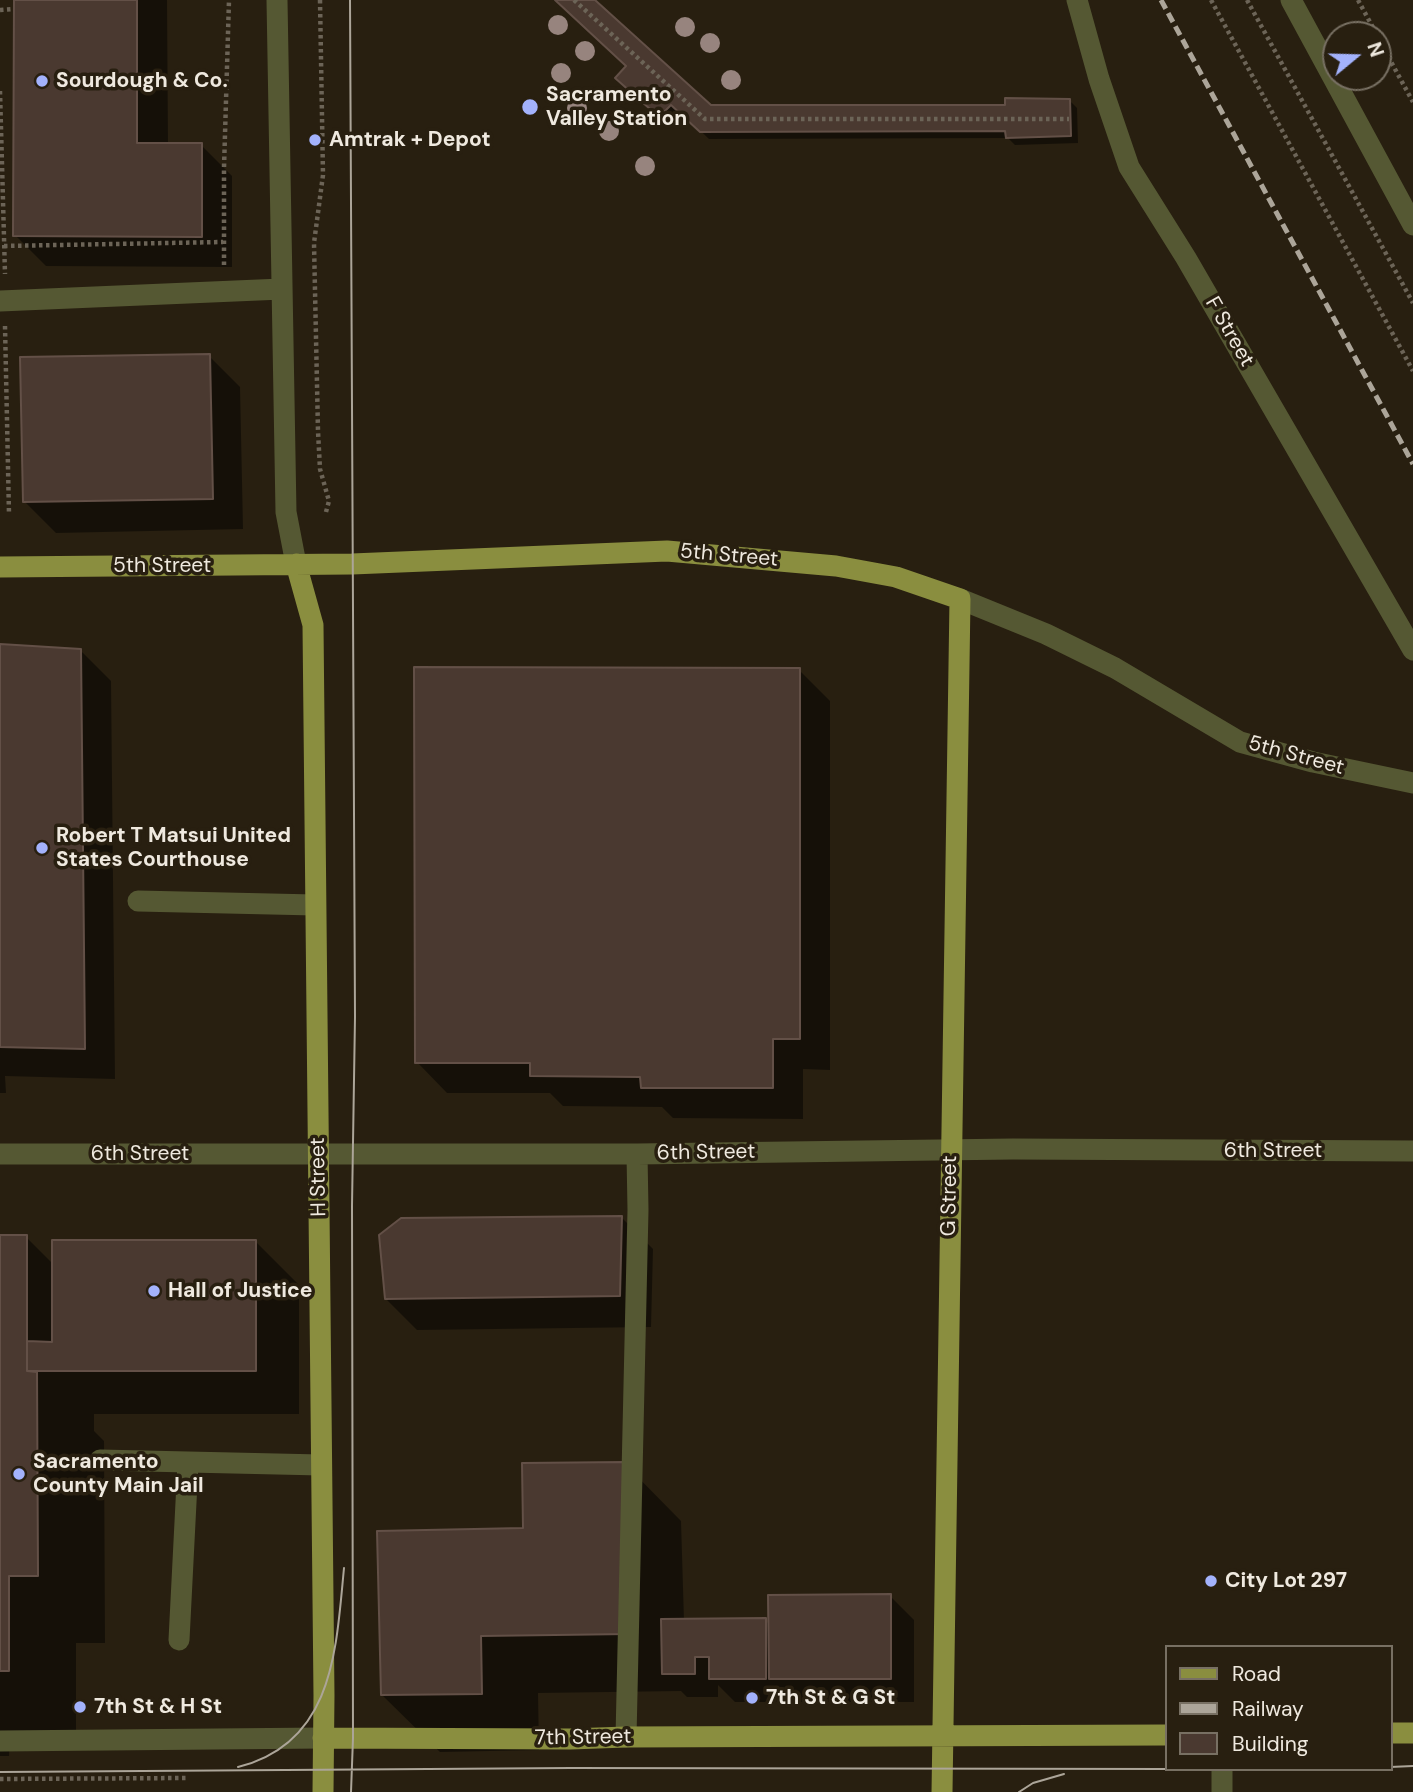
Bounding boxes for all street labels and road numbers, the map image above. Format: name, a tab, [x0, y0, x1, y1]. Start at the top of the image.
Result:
street label: F Street	[1199, 293, 1259, 371]
street label: 5th Street	[679, 539, 779, 573]
street label: 5th Street	[113, 553, 211, 579]
street label: 5th Street	[1245, 731, 1347, 781]
street label: H Street	[306, 1137, 332, 1217]
street label: 6th Street	[1224, 1138, 1322, 1164]
street label: 6th Street	[656, 1140, 756, 1166]
street label: 6th Street	[91, 1141, 189, 1167]
street label: G Street	[937, 1155, 963, 1237]
street label: 7th Street	[534, 1725, 632, 1751]

